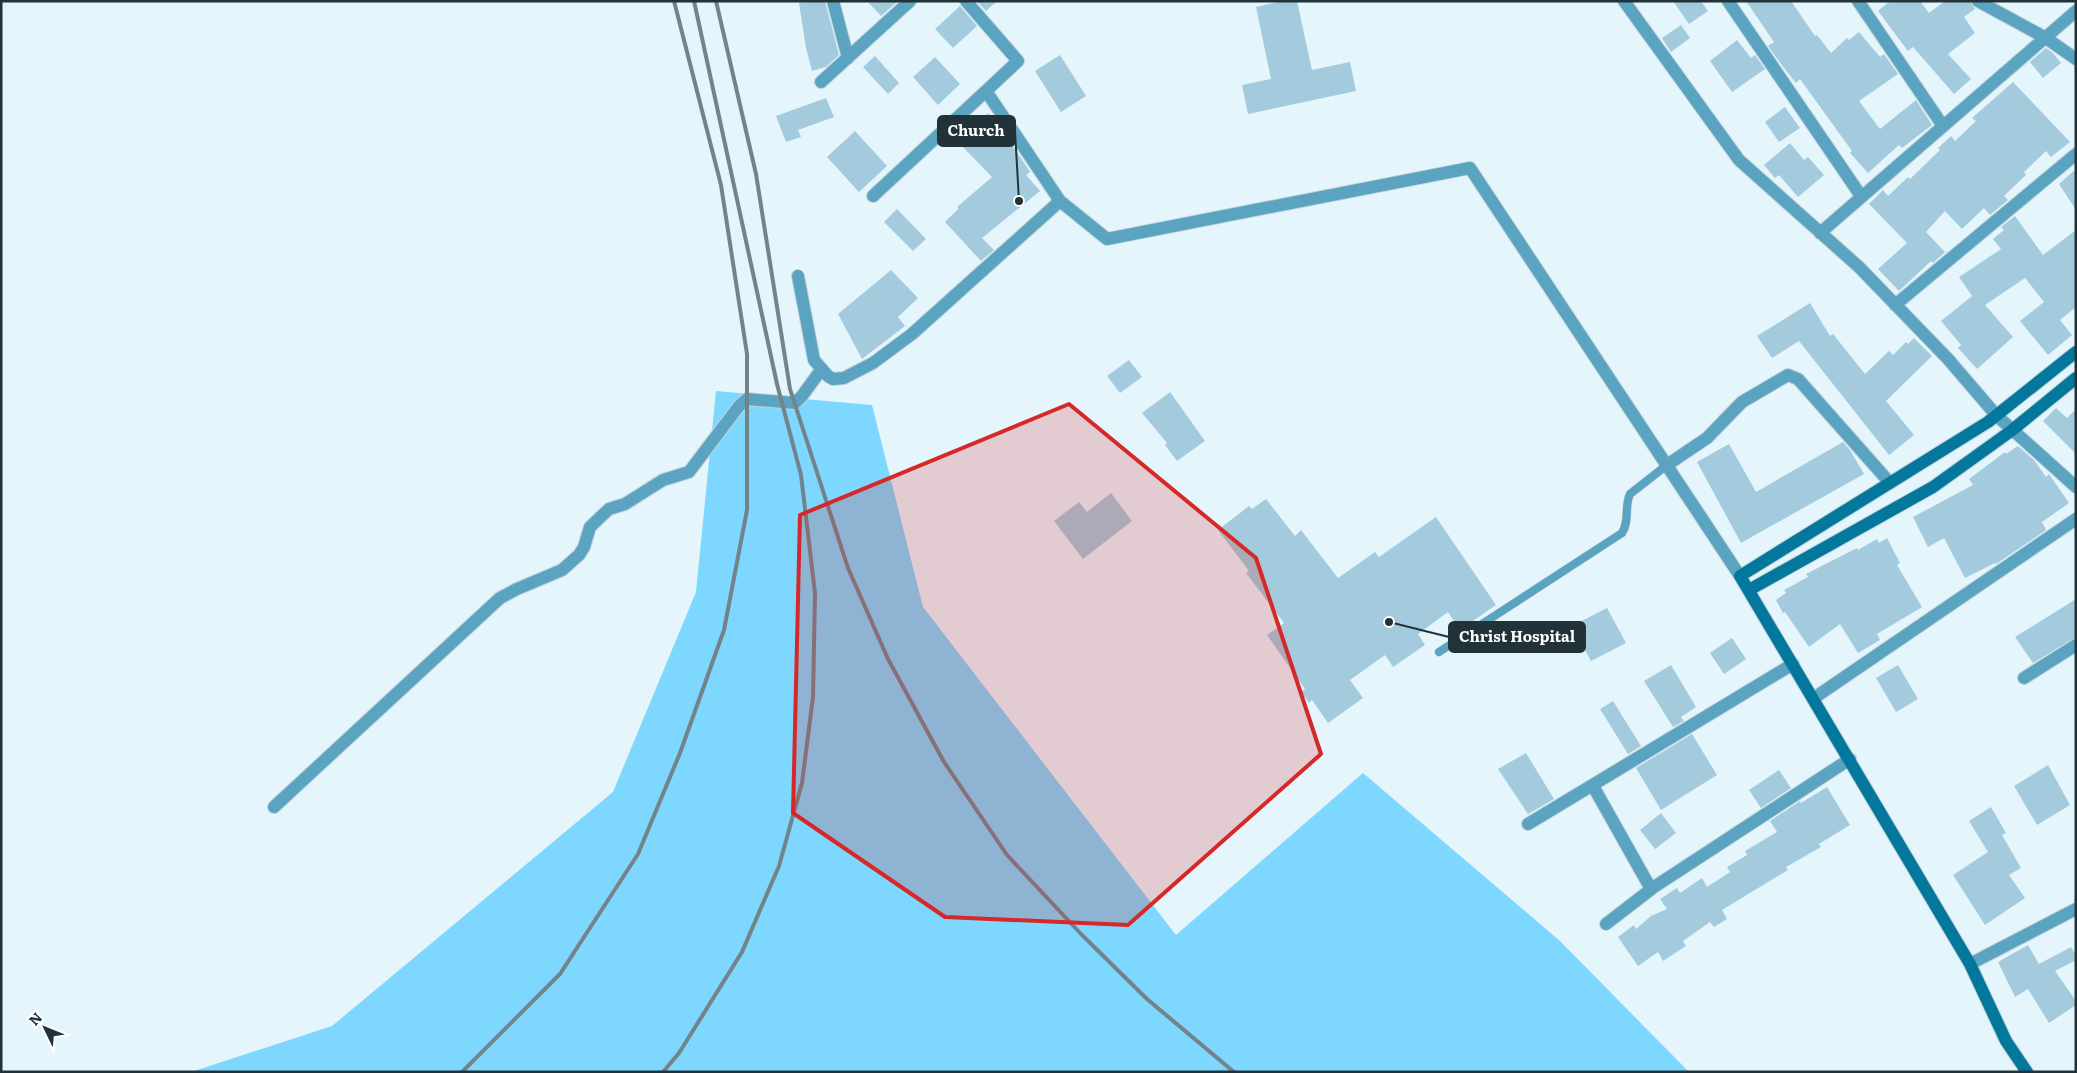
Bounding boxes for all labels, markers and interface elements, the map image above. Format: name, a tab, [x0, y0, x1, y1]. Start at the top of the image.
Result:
callout: Church	[938, 116, 1015, 146]
text: Church	[947, 118, 1005, 141]
callout: Christ Hospital	[1449, 622, 1585, 652]
text: Christ Hospital	[1459, 624, 1576, 647]
north arrow	[20, 1003, 70, 1053]
text: N	[23, 1007, 46, 1030]

